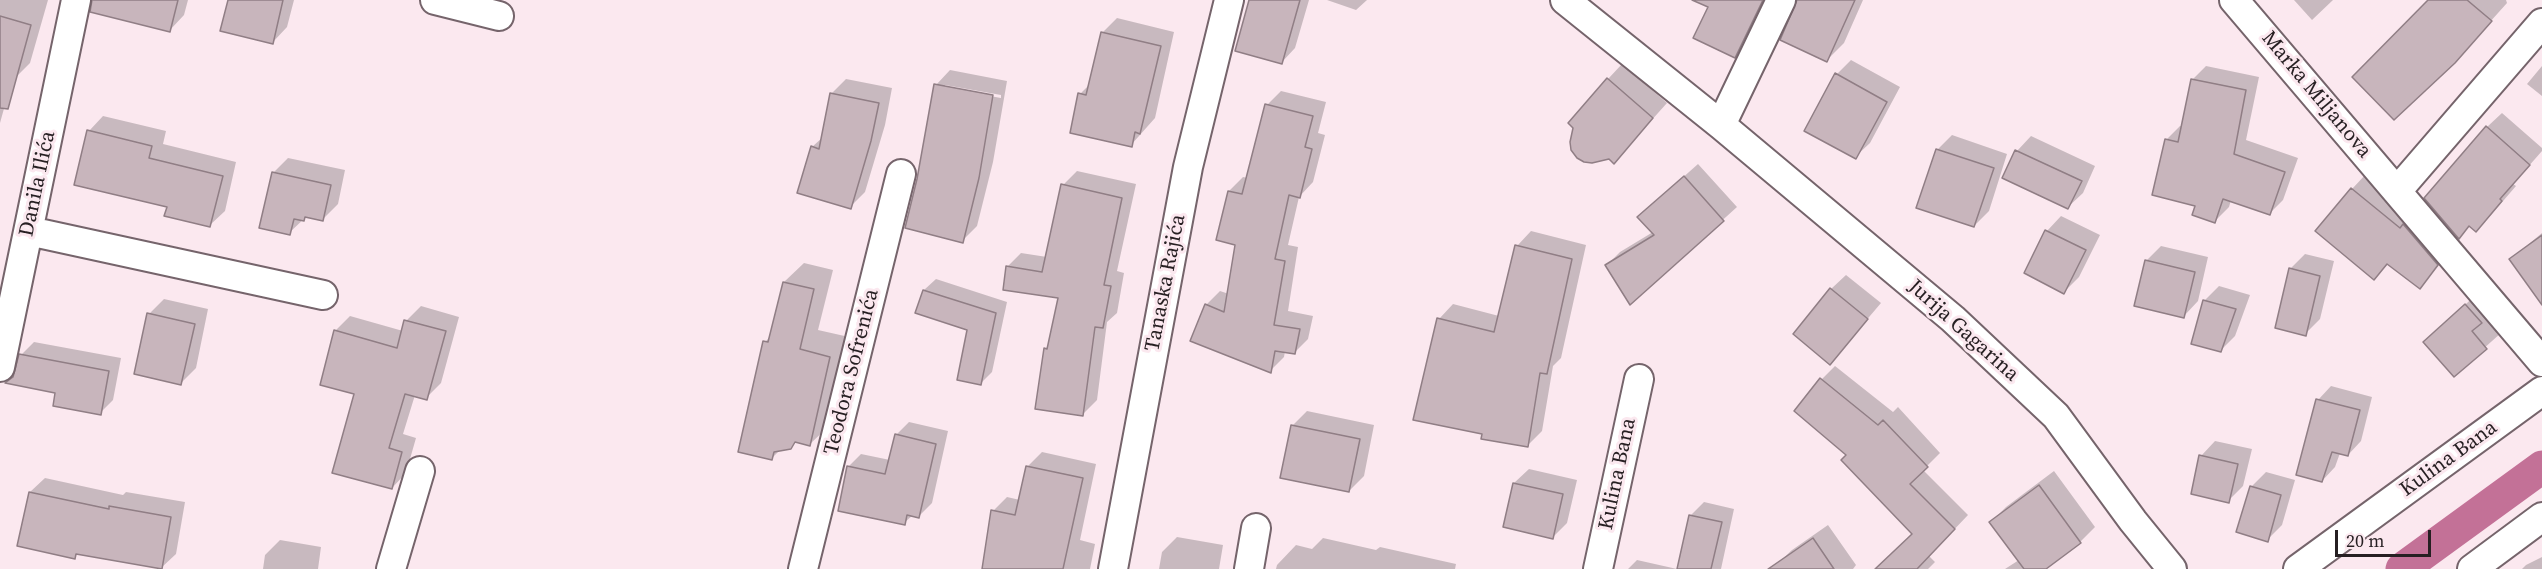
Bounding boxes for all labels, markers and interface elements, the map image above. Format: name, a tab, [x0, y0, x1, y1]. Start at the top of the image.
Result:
street label: Marka Miljanova	[2256, 26, 2376, 164]
street label: Danila Ilića	[15, 129, 61, 239]
street label: Tanaska Rajića	[1140, 212, 1192, 354]
street label: Jurija Gagarina	[1902, 275, 2024, 387]
street label: Teodora Sofrenića	[819, 286, 885, 458]
street label: Kulina Bana	[2396, 415, 2502, 503]
street label: Kulina Bana	[1594, 416, 1642, 532]
scale bar	[2338, 518, 2434, 556]
text: 20 m	[2346, 528, 2384, 553]

